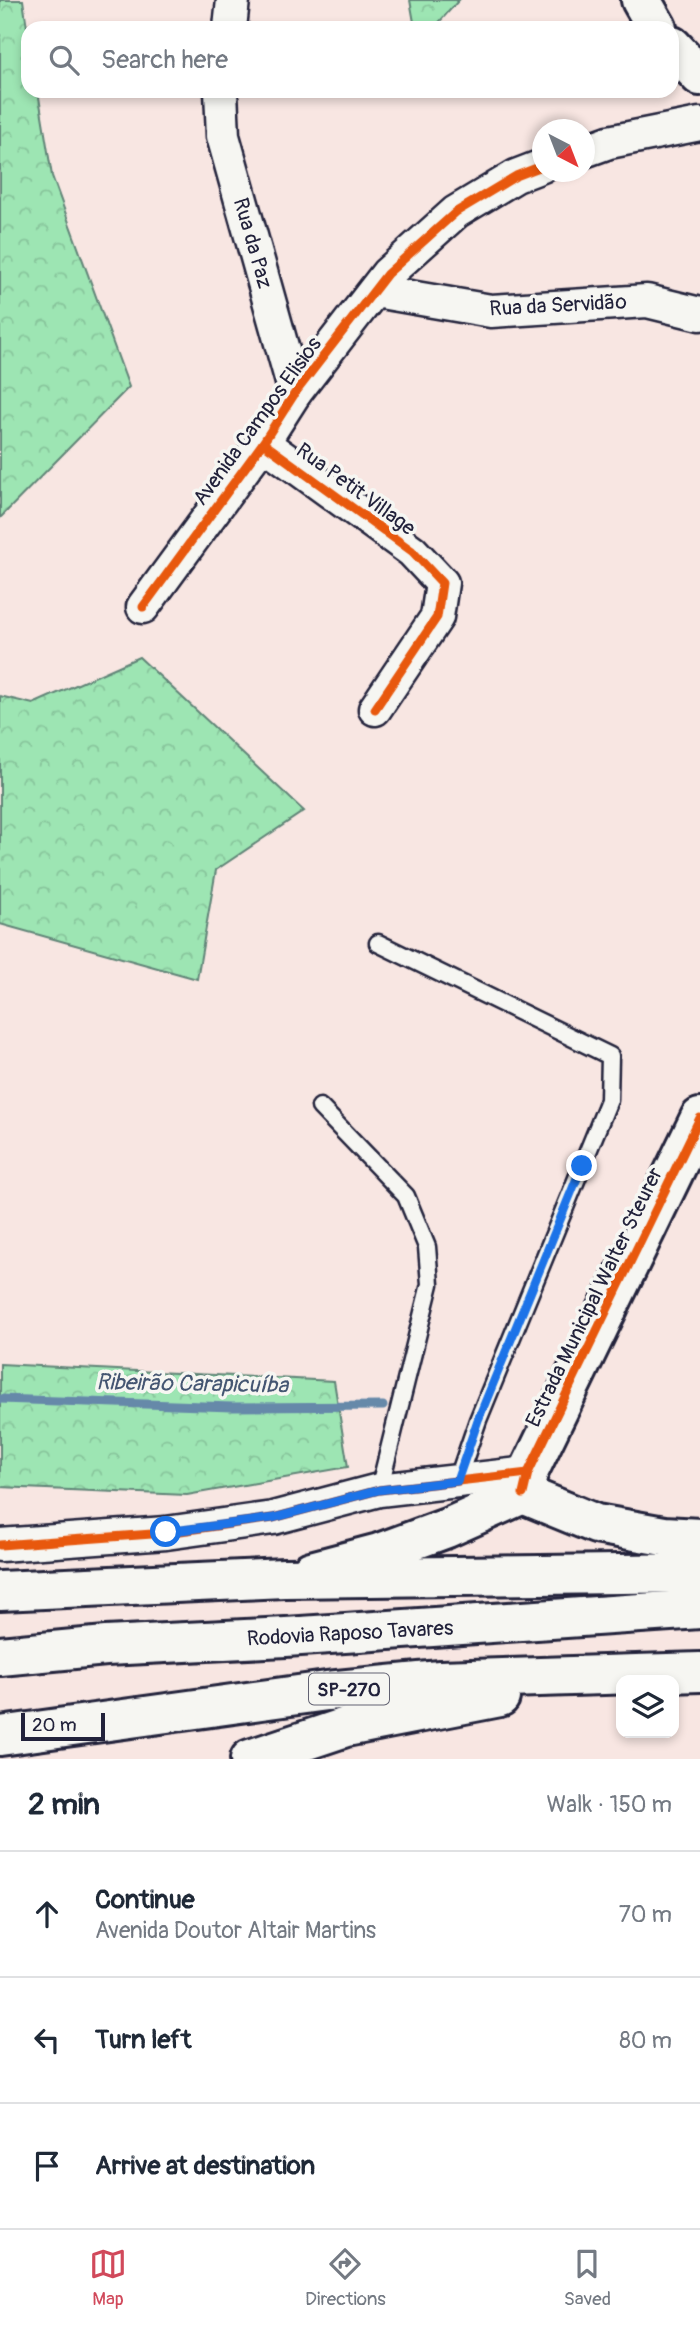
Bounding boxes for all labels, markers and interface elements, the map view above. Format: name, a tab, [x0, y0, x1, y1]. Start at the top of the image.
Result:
search box	[21, 21, 679, 98]
icon: search	[45, 41, 83, 79]
text: Search here	[101, 44, 228, 76]
north arrow	[532, 119, 595, 182]
street label: Rua da Paz	[227, 195, 278, 292]
street label: Rua da Servidão	[489, 288, 627, 323]
street label: Avenida Campos Elisios	[187, 331, 328, 511]
street label: Rua Petit Village	[291, 437, 421, 542]
route end	[566, 1150, 597, 1181]
street label: Estrada Municipal Walter Steurer	[520, 1162, 669, 1432]
water label: Ribeirão Carapicuíba	[96, 1367, 290, 1400]
route start	[150, 1516, 181, 1547]
street label: Rodovia Raposo Tavares	[246, 1615, 455, 1652]
road number: SP-270	[309, 1674, 389, 1704]
map controls	[616, 1675, 679, 1738]
button: layers	[616, 1675, 679, 1738]
scale bar	[21, 1710, 105, 1742]
text: 20 m	[32, 1713, 77, 1737]
text: 2 min	[28, 1786, 100, 1823]
text: Walk · 150 m	[547, 1790, 672, 1819]
text: Continue	[95, 1884, 195, 1916]
icon: ahead	[28, 1895, 66, 1933]
text: 70 m	[619, 1900, 672, 1929]
text: Avenida Doutor Altair Martins	[95, 1916, 376, 1945]
icon: left	[28, 2021, 66, 2059]
text: Turn left	[95, 2024, 191, 2056]
text: 80 m	[619, 2026, 672, 2055]
icon: arrive	[28, 2147, 66, 2185]
text: Arrive at destination	[95, 2150, 315, 2182]
tab: Map	[89, 2245, 127, 2311]
tab: Directions	[305, 2245, 386, 2311]
tab: Saved	[564, 2245, 611, 2311]

